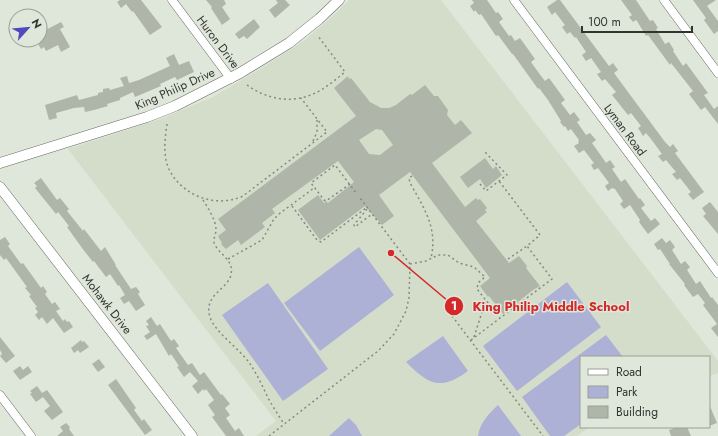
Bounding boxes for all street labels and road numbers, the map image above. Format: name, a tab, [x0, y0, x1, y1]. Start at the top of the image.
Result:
street label: Huron Drive	[192, 12, 244, 72]
street label: King Philip Drive	[132, 63, 218, 115]
street label: Lyman Road	[599, 100, 651, 160]
street label: Mohawk Drive	[78, 270, 136, 338]

